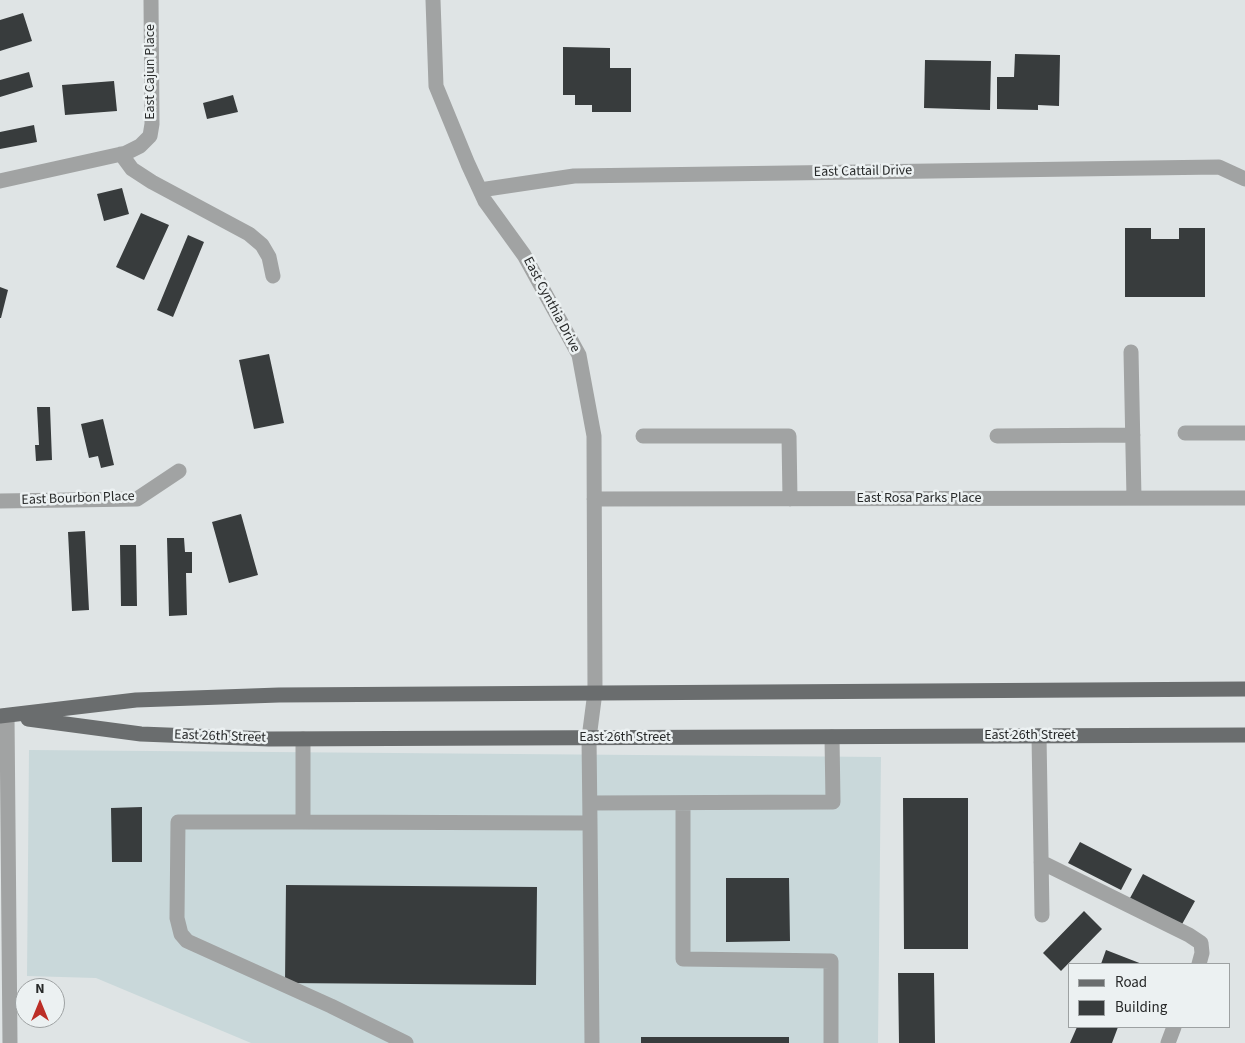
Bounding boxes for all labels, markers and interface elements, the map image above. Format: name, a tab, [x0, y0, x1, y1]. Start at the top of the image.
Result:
street label: East Cajun Place	[143, 24, 159, 120]
street label: East Cattail Drive	[814, 163, 912, 181]
street label: East Cynthia Drive	[519, 254, 583, 356]
street label: East Bourbon Place	[21, 489, 135, 509]
street label: East Rosa Parks Place	[856, 491, 982, 507]
street label: East 26th Street	[174, 727, 266, 747]
street label: East 26th Street	[984, 728, 1076, 744]
street label: East 26th Street	[579, 730, 671, 746]
legend	[1068, 963, 1230, 1028]
text: Road	[1115, 972, 1147, 993]
north arrow	[15, 978, 65, 1028]
text: N	[35, 979, 45, 999]
text: Building	[1115, 997, 1167, 1018]

